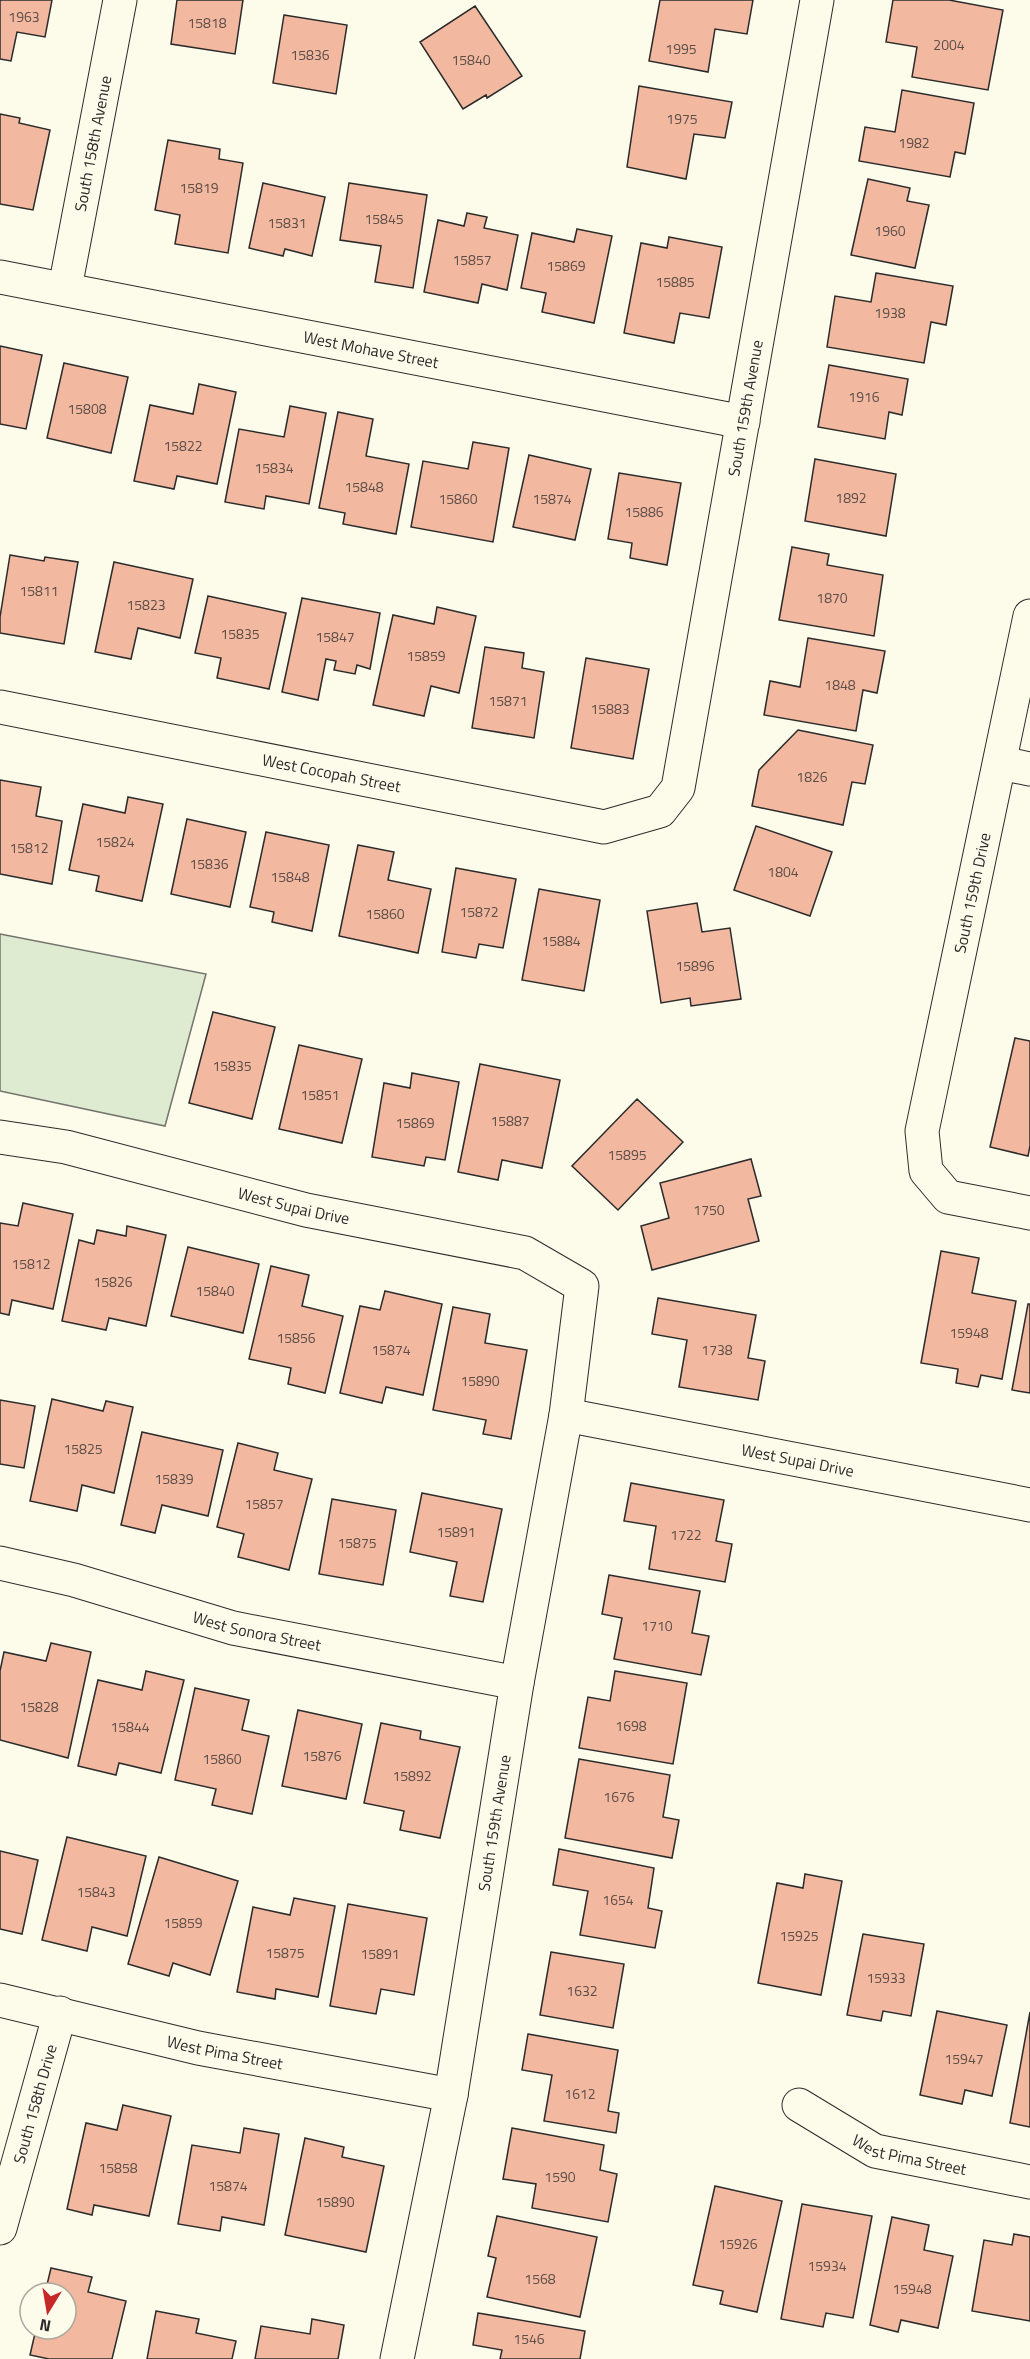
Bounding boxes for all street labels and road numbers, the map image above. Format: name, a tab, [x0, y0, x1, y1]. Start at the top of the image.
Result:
street label: South 158th Avenue	[68, 74, 117, 214]
street label: West Mohave Street	[301, 324, 441, 374]
street label: South 159th Avenue	[721, 338, 769, 478]
street label: West Cocopah Street	[260, 747, 403, 798]
street label: South 159th Drive	[947, 830, 997, 956]
street label: West Supai Drive	[235, 1181, 352, 1230]
street label: West Supai Drive	[739, 1437, 856, 1483]
street label: West Sonora Street	[190, 1604, 324, 1657]
street label: South 159th Avenue	[471, 1753, 517, 1893]
street label: West Pima Street	[164, 2029, 285, 2076]
street label: South 158th Drive	[7, 2041, 63, 2166]
street label: West Pima Street	[848, 2128, 969, 2181]

